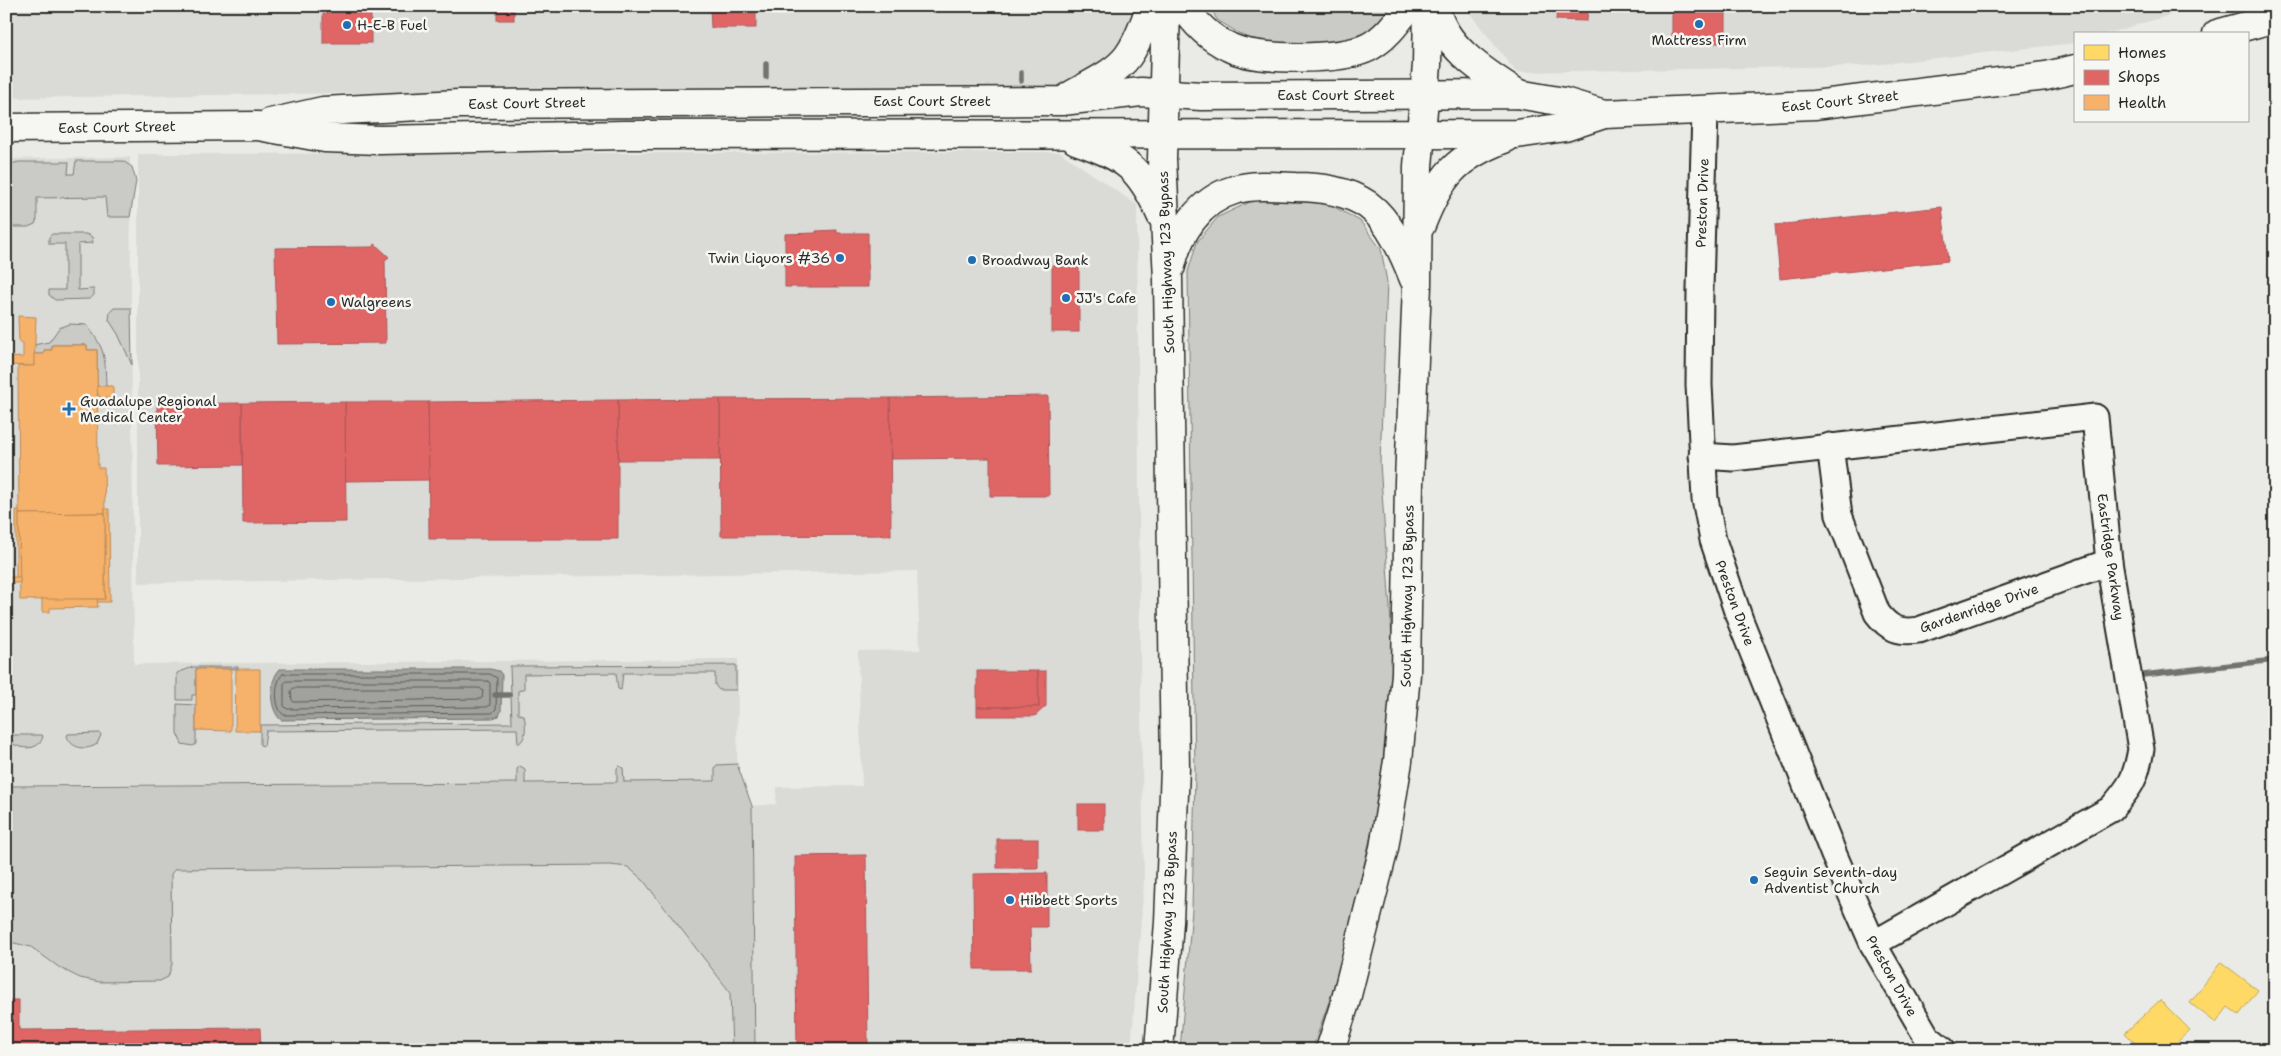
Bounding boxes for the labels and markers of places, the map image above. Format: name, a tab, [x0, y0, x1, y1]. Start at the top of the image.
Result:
place label: H-E-B Fuel	[357, 16, 428, 34]
marker: Mattress Firm	[1693, 18, 1705, 30]
marker: H-E-B Fuel	[341, 19, 353, 31]
place label: Mattress Firm	[1651, 31, 1747, 49]
place label: Twin Liquors #36	[708, 249, 830, 267]
place label: Broadway Bank	[982, 251, 1089, 269]
marker: Twin Liquors #36	[834, 252, 846, 264]
marker: Broadway Bank	[966, 254, 978, 266]
place label: JJ's Cafe	[1076, 289, 1137, 307]
marker: JJ's Cafe	[1060, 292, 1072, 304]
place label: Walgreens	[341, 293, 412, 311]
marker: Walgreens	[325, 296, 337, 308]
place label: Guadalupe Regional Medical Center	[80, 392, 217, 426]
marker: Guadalupe Regional Medical Center	[62, 402, 76, 416]
place label: Seguin Seventh-day Adventist Church	[1764, 863, 1897, 897]
marker: Seguin Seventh-day Adventist Church	[1748, 874, 1760, 886]
place label: Hibbett Sports	[1020, 891, 1118, 909]
marker: Hibbett Sports	[1004, 894, 1016, 906]

